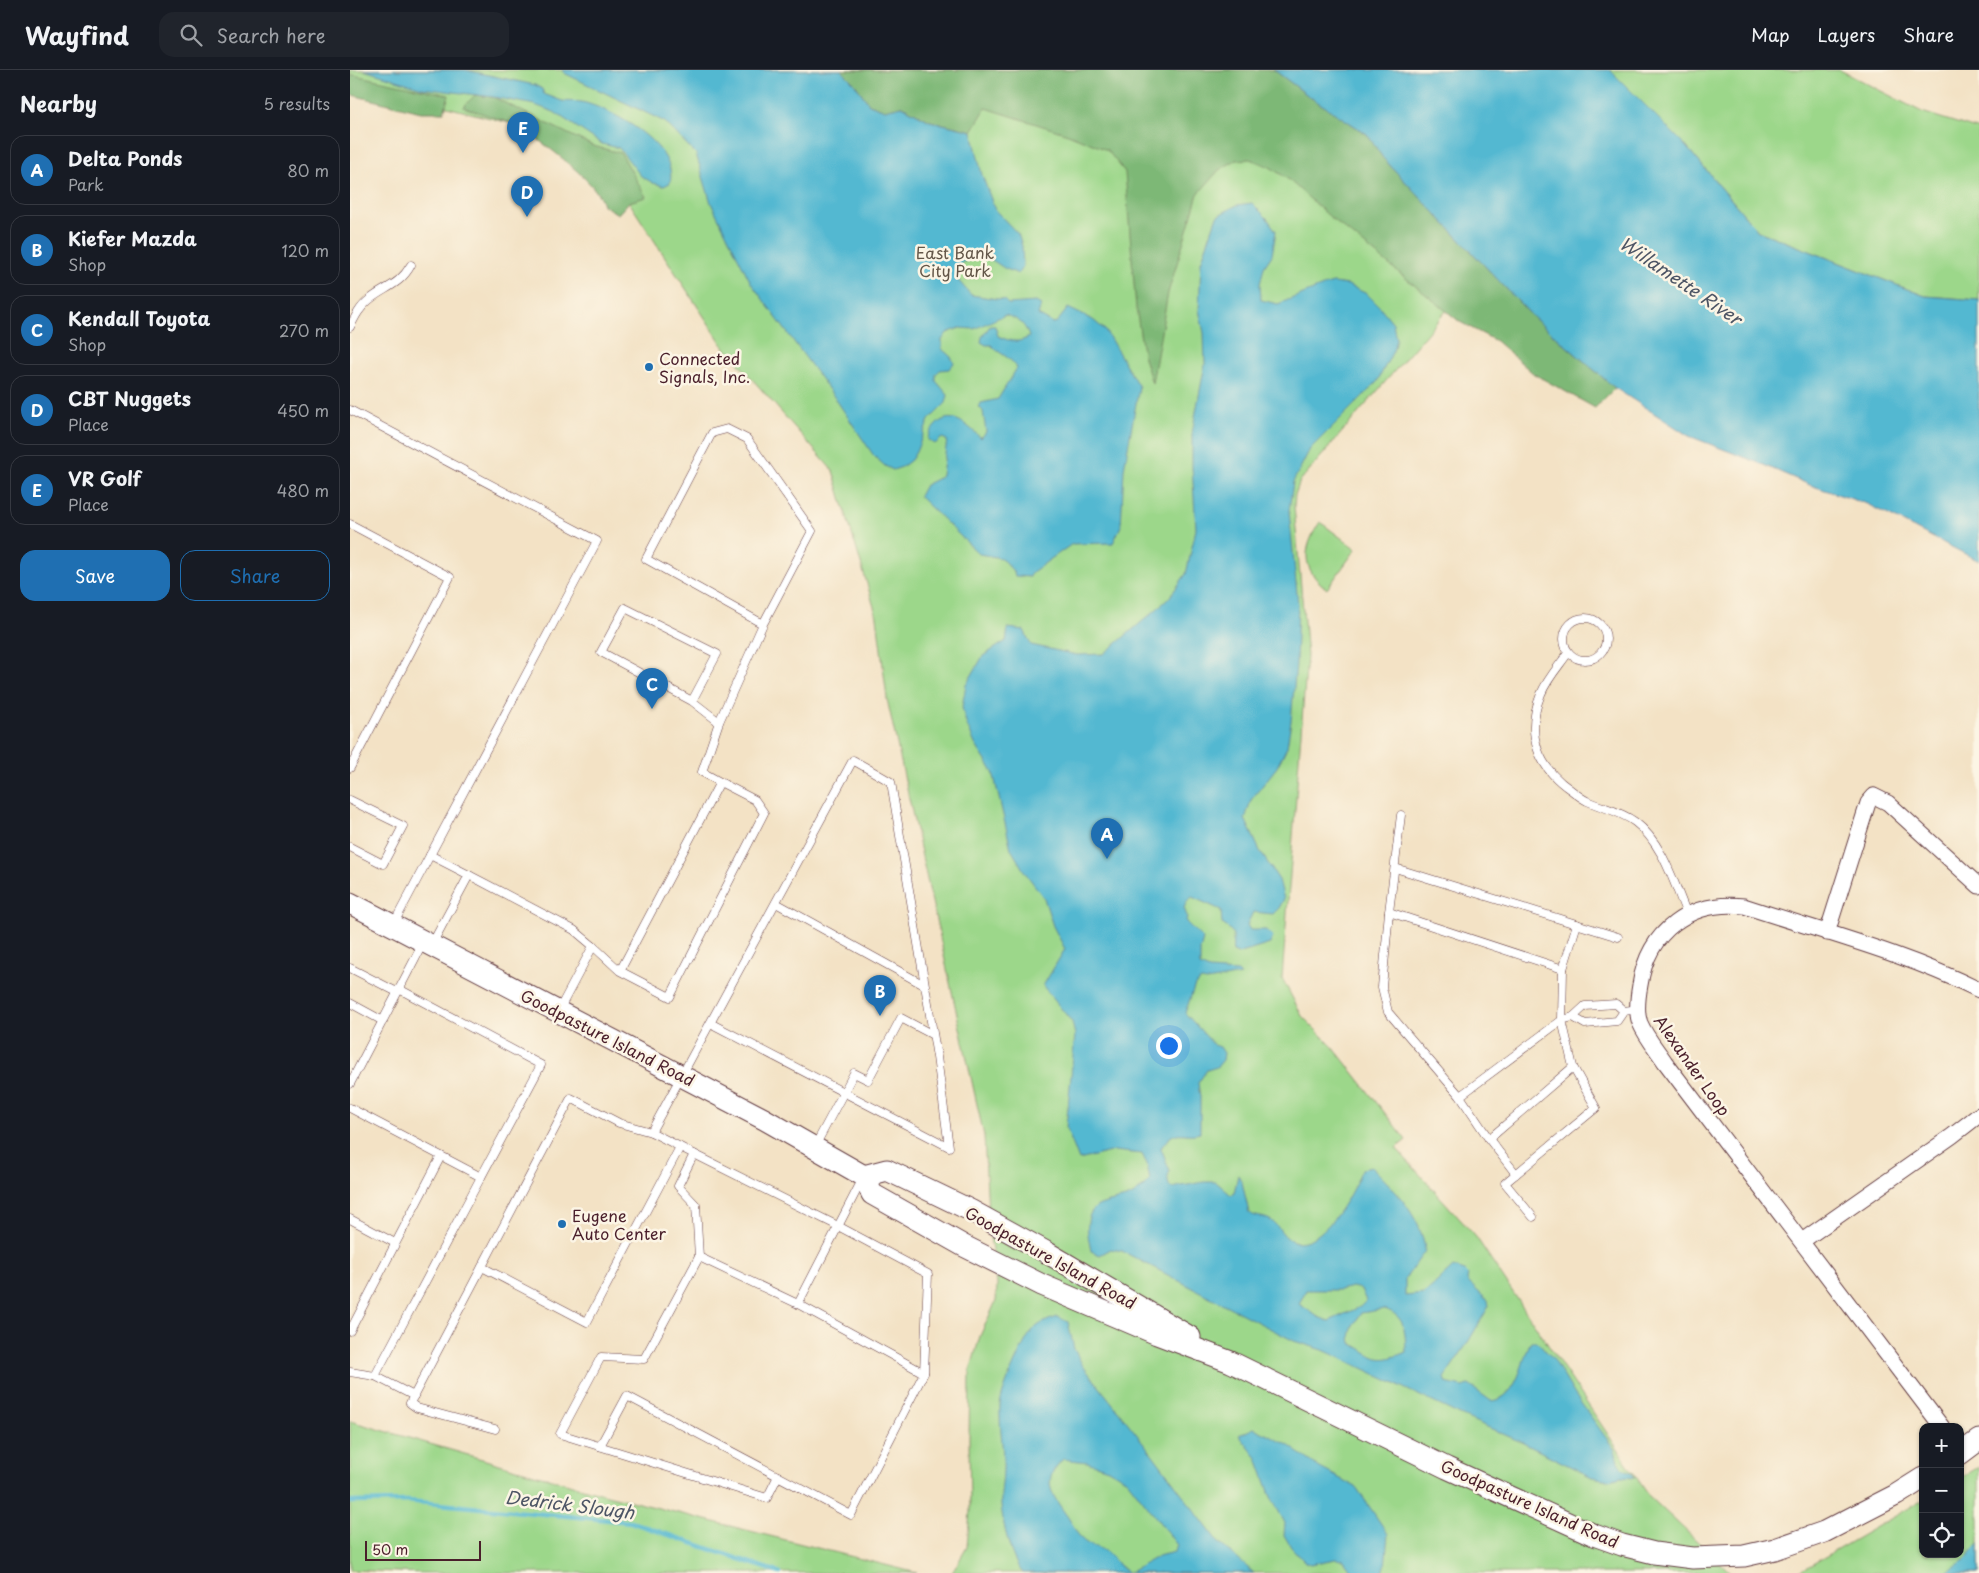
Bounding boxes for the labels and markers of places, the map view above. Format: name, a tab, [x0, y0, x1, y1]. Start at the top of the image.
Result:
pin: E	[507, 112, 539, 153]
pin: D	[511, 176, 543, 217]
place label: Connected Signals, Inc.	[659, 346, 750, 388]
marker: Connected Signals, Inc.	[643, 361, 655, 373]
pin: C	[636, 668, 668, 709]
pin: A	[1091, 818, 1123, 859]
pin: B	[864, 975, 896, 1016]
place label: Eugene Auto Center	[572, 1203, 667, 1245]
marker: Eugene Auto Center	[556, 1218, 568, 1230]

